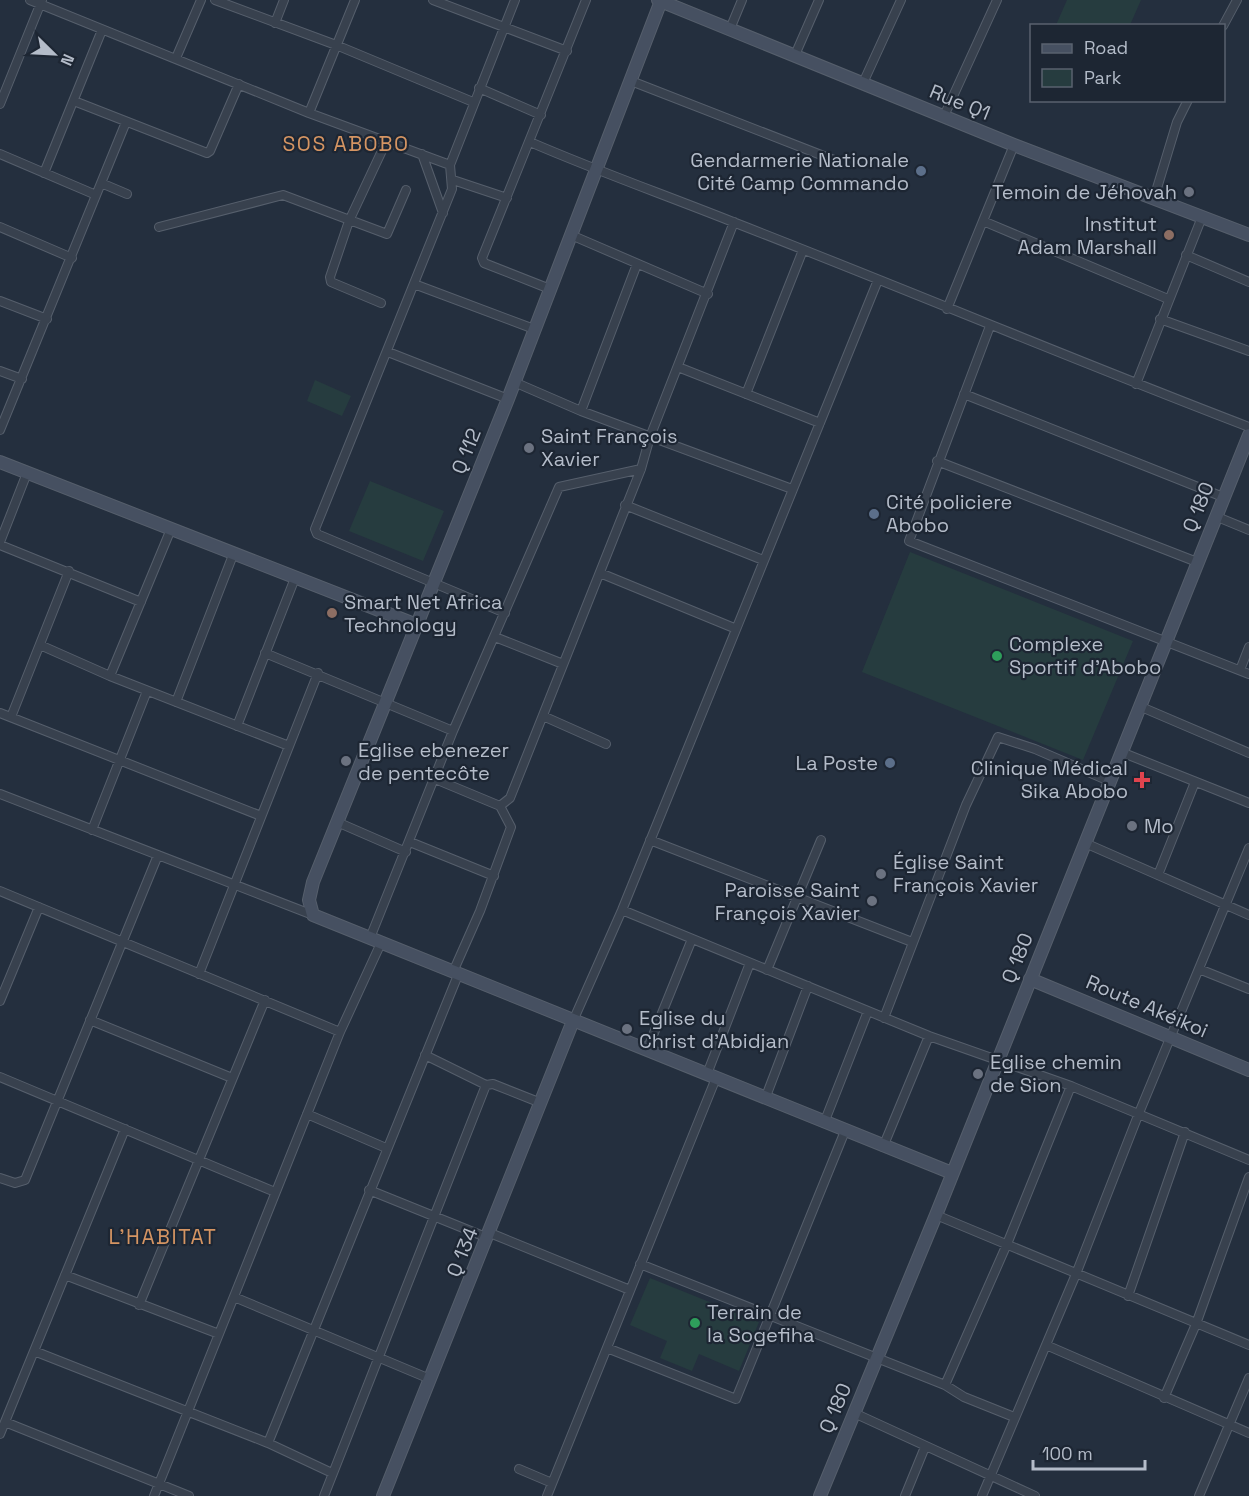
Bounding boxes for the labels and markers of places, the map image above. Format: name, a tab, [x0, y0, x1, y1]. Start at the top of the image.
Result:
place label: Gendarmerie Nationale Cité Camp Commando	[690, 147, 909, 196]
marker: Gendarmerie Nationale Cité Camp Commando	[914, 164, 928, 178]
place label: Temoin de Jéhovah	[992, 179, 1177, 205]
marker: Temoin de Jéhovah	[1182, 185, 1196, 199]
place label: Institut Adam Marshall	[1017, 211, 1157, 260]
marker: Institut Adam Marshall	[1162, 228, 1176, 242]
place label: Saint François Xavier	[541, 423, 678, 472]
marker: Saint François Xavier	[522, 441, 536, 455]
place label: Cité policiere Abobo	[886, 489, 1012, 538]
marker: Cité policiere Abobo	[867, 507, 881, 521]
place label: Smart Net Africa Technology	[344, 589, 503, 638]
marker: Smart Net Africa Technology	[325, 606, 339, 620]
place label: Complexe Sportif d'Abobo	[1009, 631, 1161, 680]
marker: Complexe Sportif d'Abobo	[990, 649, 1004, 663]
place label: Eglise ebenezer de pentecôte	[358, 737, 509, 786]
place label: La Poste	[795, 750, 878, 776]
marker: Eglise ebenezer de pentecôte	[339, 754, 353, 768]
place label: Clinique Médical Sika Abobo	[971, 755, 1128, 804]
marker: La Poste	[883, 756, 897, 770]
marker: Clinique Médical Sika Abobo	[1133, 771, 1151, 789]
place label: Mo	[1144, 813, 1174, 839]
marker: Mo	[1125, 819, 1139, 833]
place label: Église Saint François Xavier	[893, 849, 1038, 898]
marker: Église Saint François Xavier	[874, 867, 888, 881]
place label: Paroisse Saint François Xavier	[715, 877, 860, 926]
marker: Paroisse Saint François Xavier	[865, 894, 879, 908]
place label: Eglise du Christ d'Abidjan	[639, 1005, 789, 1054]
marker: Eglise du Christ d'Abidjan	[620, 1022, 634, 1036]
place label: Eglise chemin de Sion	[990, 1049, 1122, 1098]
marker: Eglise chemin de Sion	[971, 1067, 985, 1081]
place label: Terrain de la Sogefiha	[707, 1299, 814, 1348]
marker: Terrain de la Sogefiha	[688, 1316, 702, 1330]

